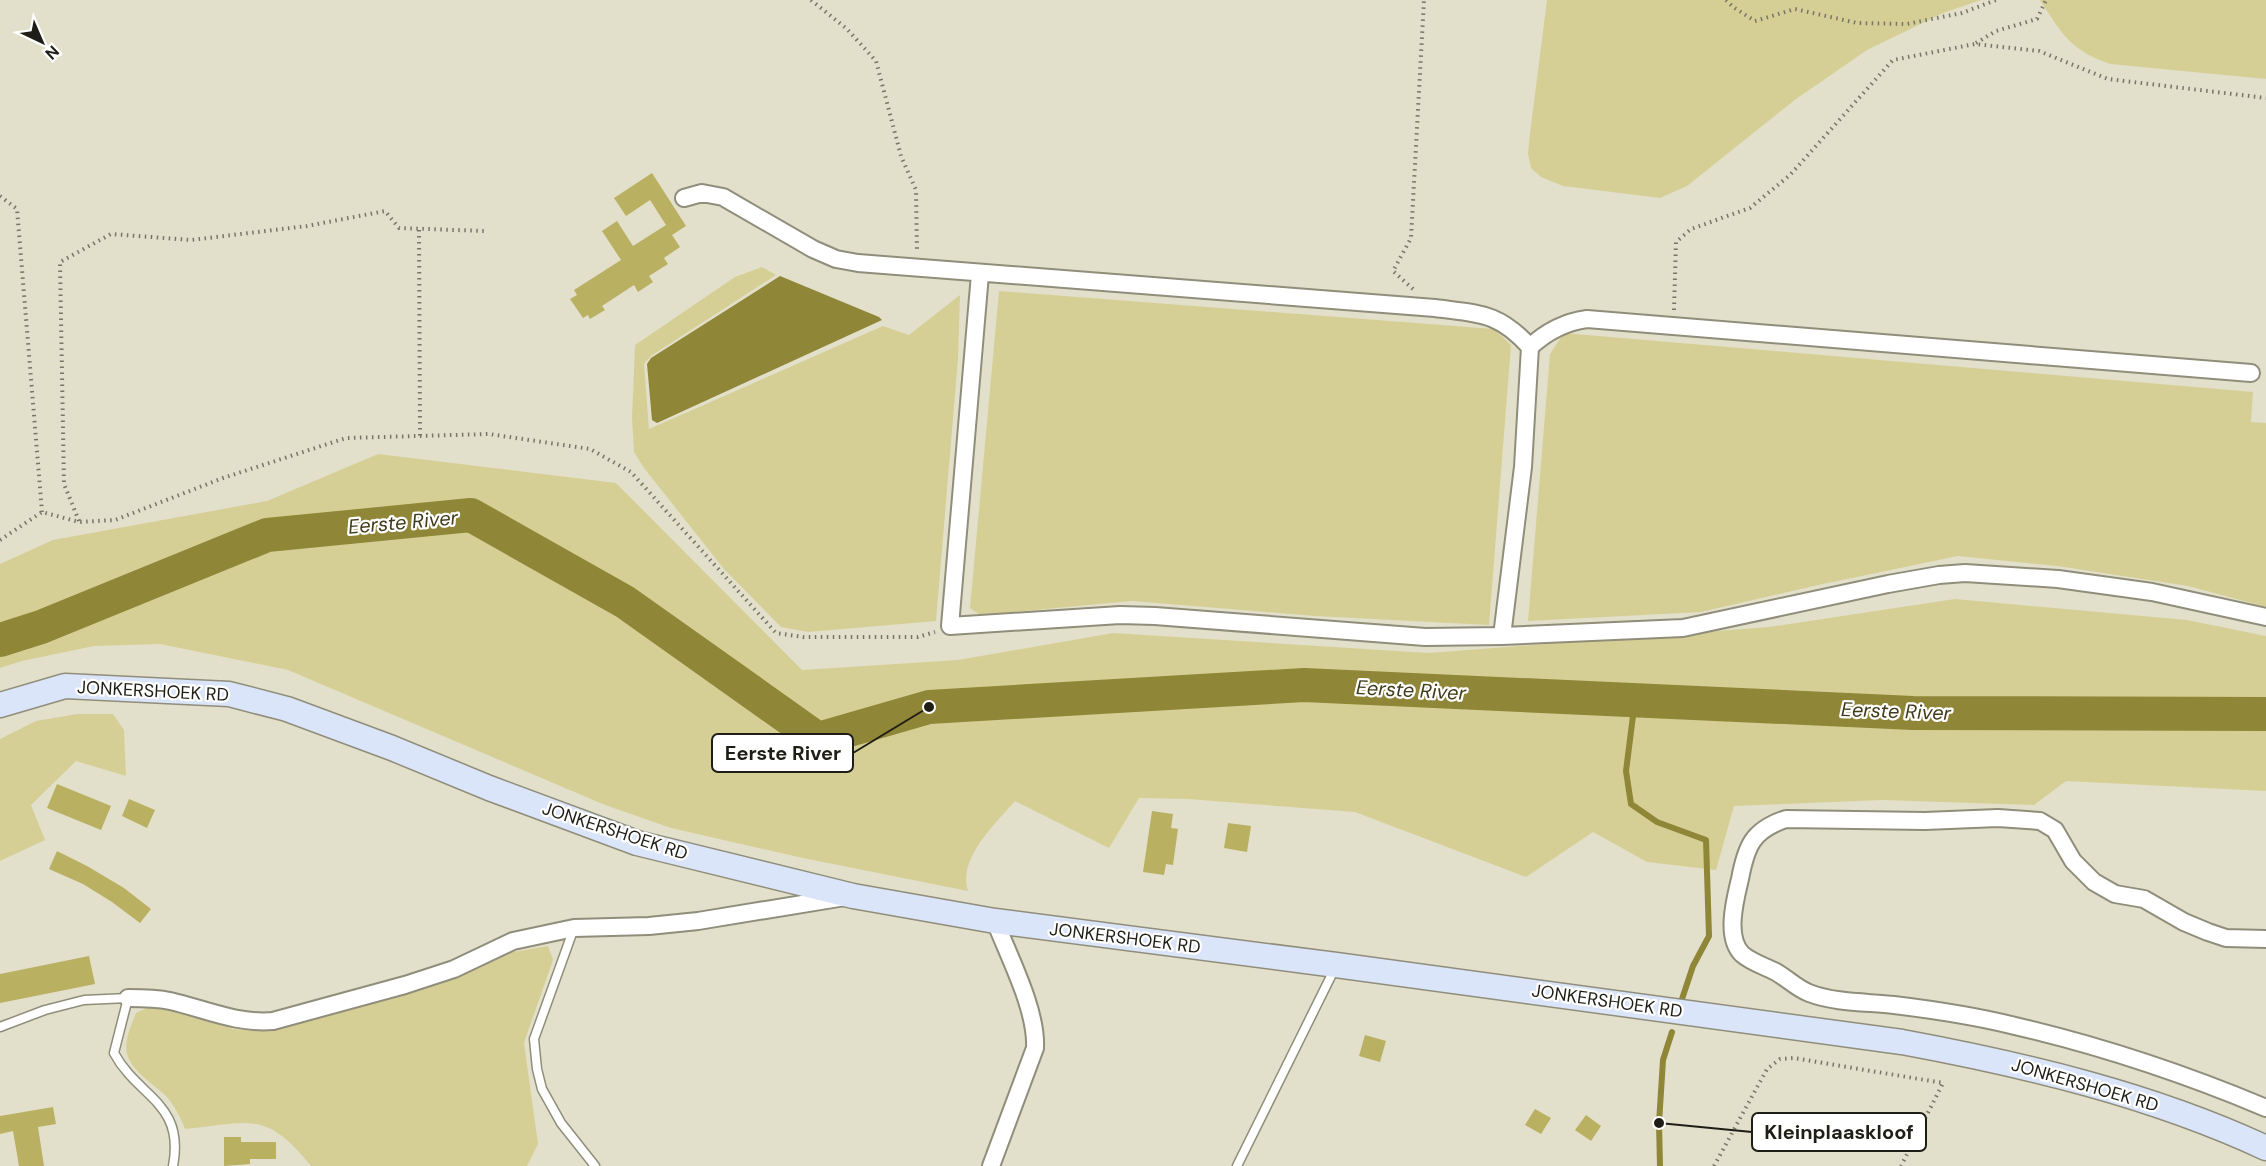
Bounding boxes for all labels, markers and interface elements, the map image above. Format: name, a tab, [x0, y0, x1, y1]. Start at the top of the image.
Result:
north arrow	[12, 12, 72, 72]
text: N	[41, 41, 64, 64]
water label: Eerste River	[347, 504, 459, 540]
water label: Eerste River	[1355, 674, 1467, 706]
street label: JONKERSHOEK RD	[77, 675, 229, 707]
water label: Eerste River	[1841, 696, 1952, 726]
callout: Eerste River	[712, 734, 853, 772]
text: Eerste River	[725, 740, 841, 766]
street label: JONKERSHOEK RD	[539, 796, 691, 866]
street label: JONKERSHOEK RD	[1048, 917, 1202, 959]
street label: JONKERSHOEK RD	[1530, 979, 1684, 1023]
street label: JONKERSHOEK RD	[2009, 1053, 2161, 1117]
callout: Kleinplaaskloof	[1752, 1113, 1926, 1151]
text: Kleinplaaskloof	[1764, 1119, 1914, 1145]

